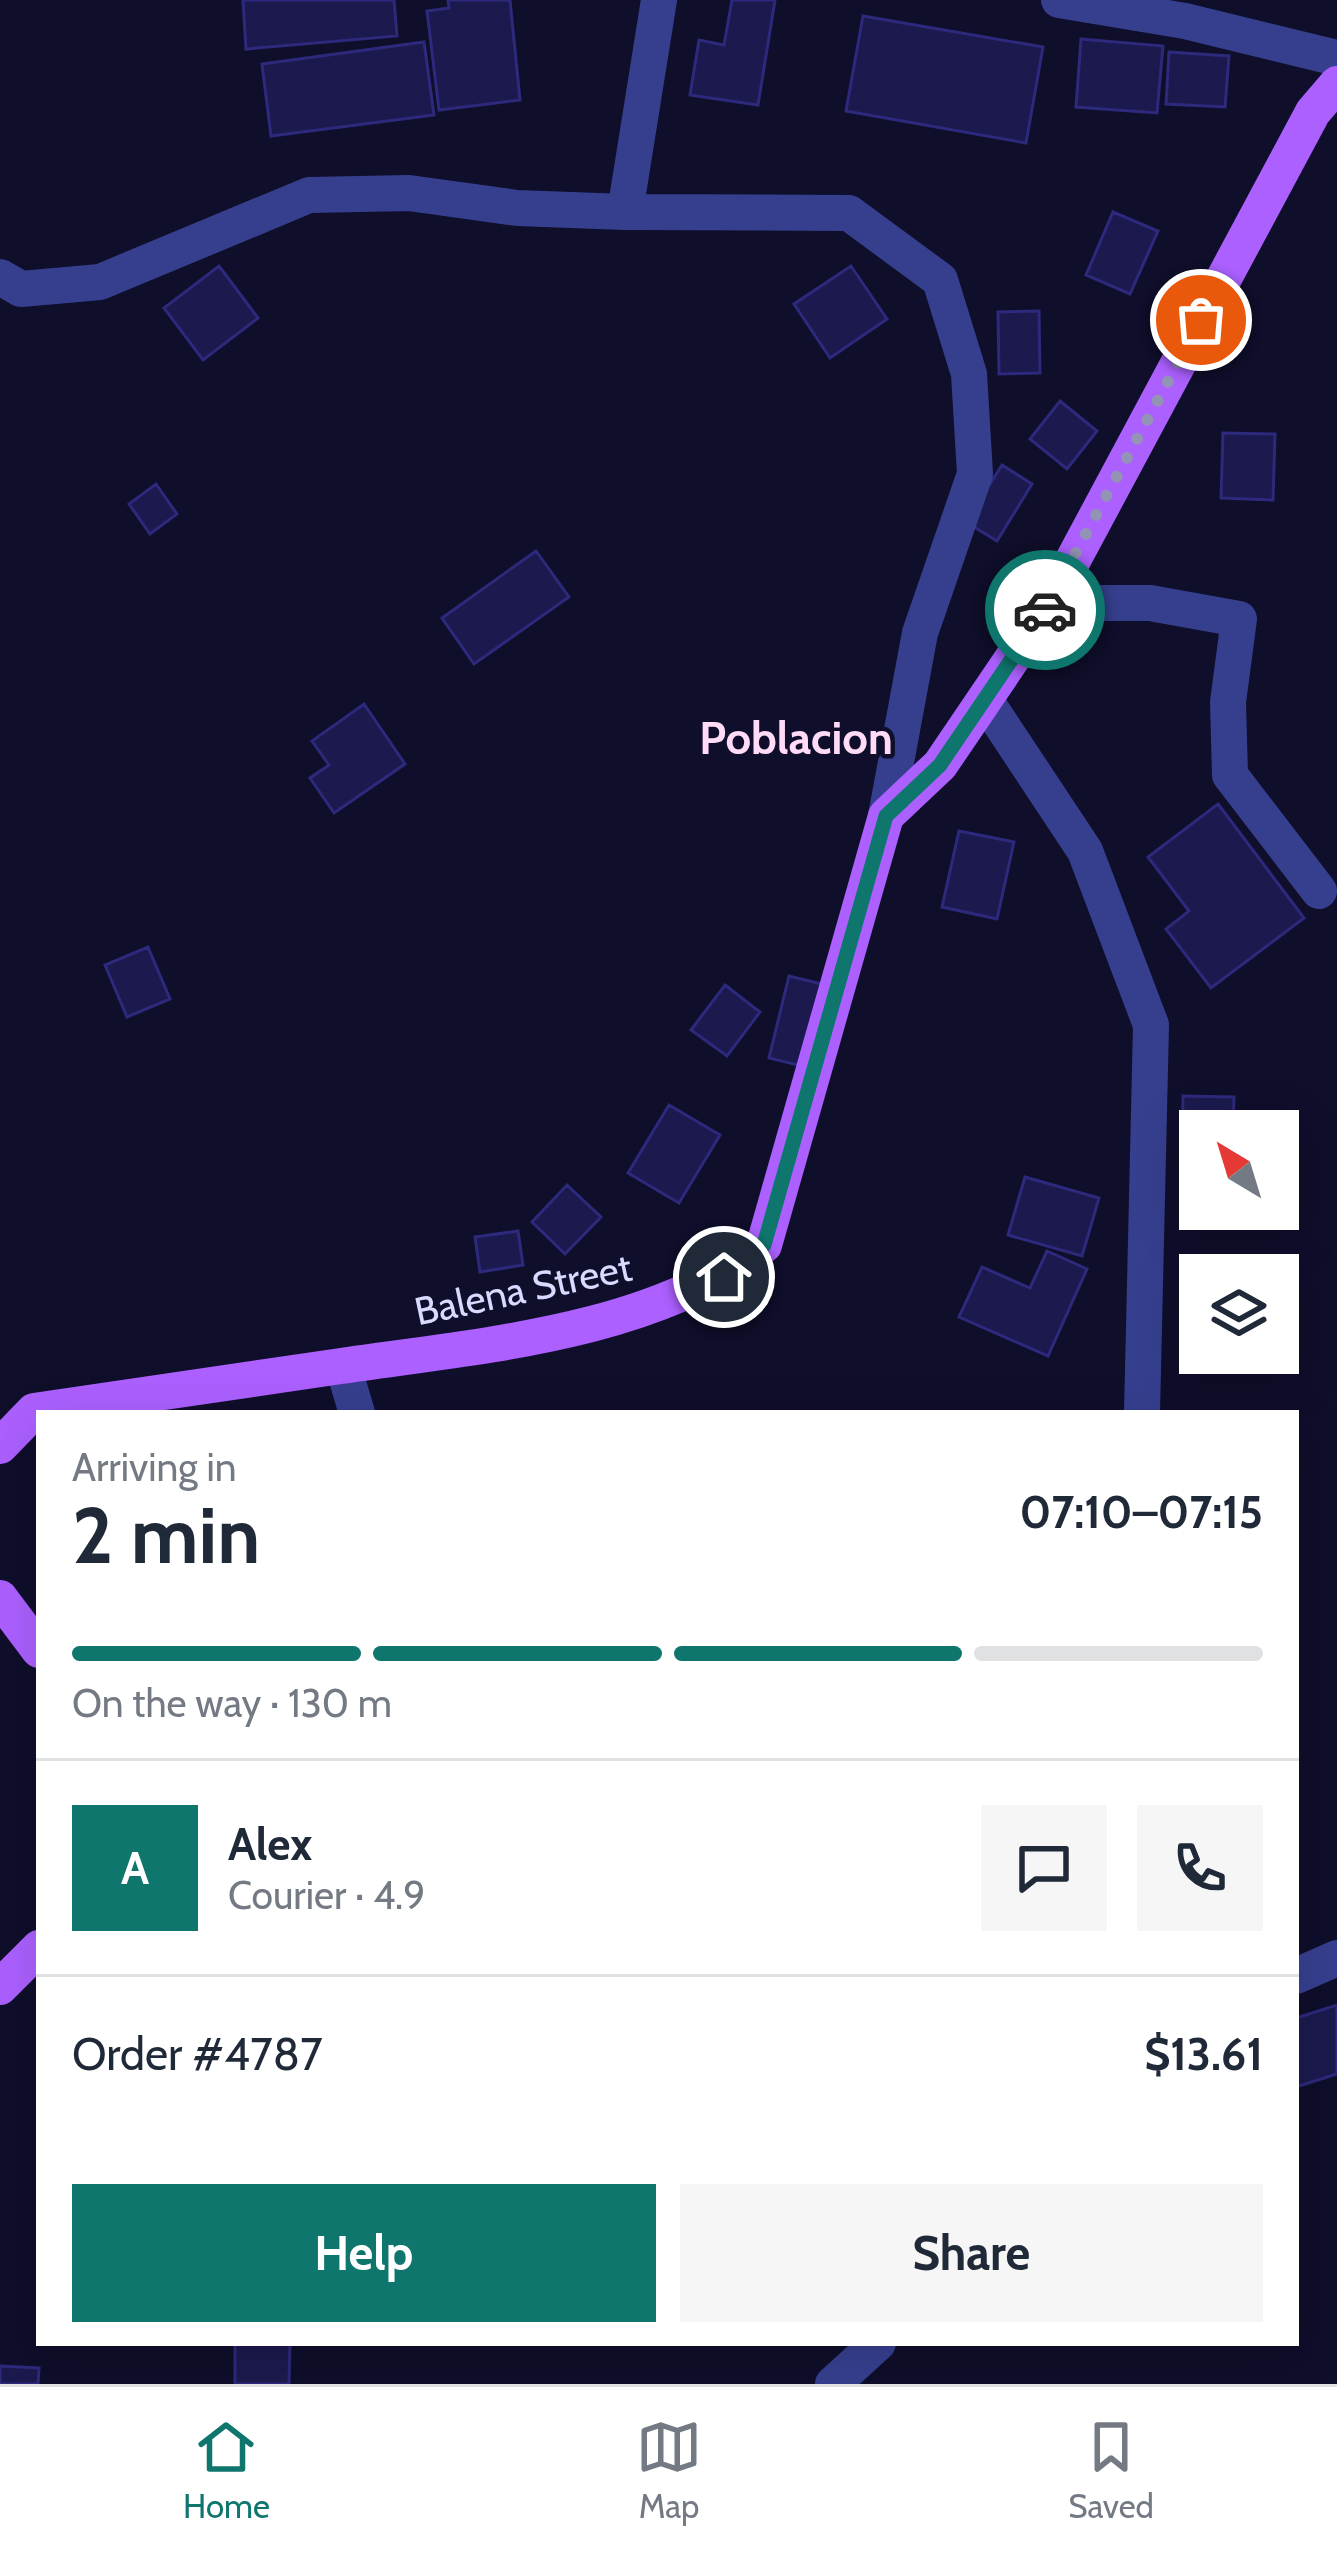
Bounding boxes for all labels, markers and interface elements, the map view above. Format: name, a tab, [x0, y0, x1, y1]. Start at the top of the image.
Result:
pin	[1150, 269, 1252, 371]
icon: bag	[1168, 287, 1234, 353]
courier	[985, 550, 1105, 670]
icon: car	[1012, 577, 1078, 643]
district label: Poblacion	[699, 711, 893, 765]
north arrow	[1179, 1110, 1299, 1230]
map controls	[1179, 1110, 1299, 1374]
pin	[673, 1226, 775, 1328]
street label: Balena Street	[410, 1243, 636, 1335]
icon: home	[691, 1244, 757, 1310]
button: layers	[1179, 1254, 1299, 1374]
text: Arriving in	[72, 1443, 236, 1491]
text: 07:10–07:15	[1020, 1485, 1263, 1539]
text: 2 min	[72, 1488, 260, 1583]
text: On the way · 130 m	[72, 1679, 392, 1727]
button: chat	[981, 1805, 1107, 1931]
button: phone	[1137, 1805, 1263, 1931]
text: Alex	[228, 1817, 312, 1871]
text: A	[121, 1841, 149, 1895]
text: Courier · 4.9	[228, 1871, 425, 1919]
text: Order #4787	[72, 2027, 323, 2081]
text: $13.61	[1144, 2027, 1263, 2081]
button: Help	[72, 2184, 656, 2322]
button: Share	[680, 2184, 1263, 2322]
tab: Home	[183, 2414, 270, 2526]
tab: Map	[636, 2414, 702, 2526]
tab: Saved	[1068, 2414, 1154, 2526]

